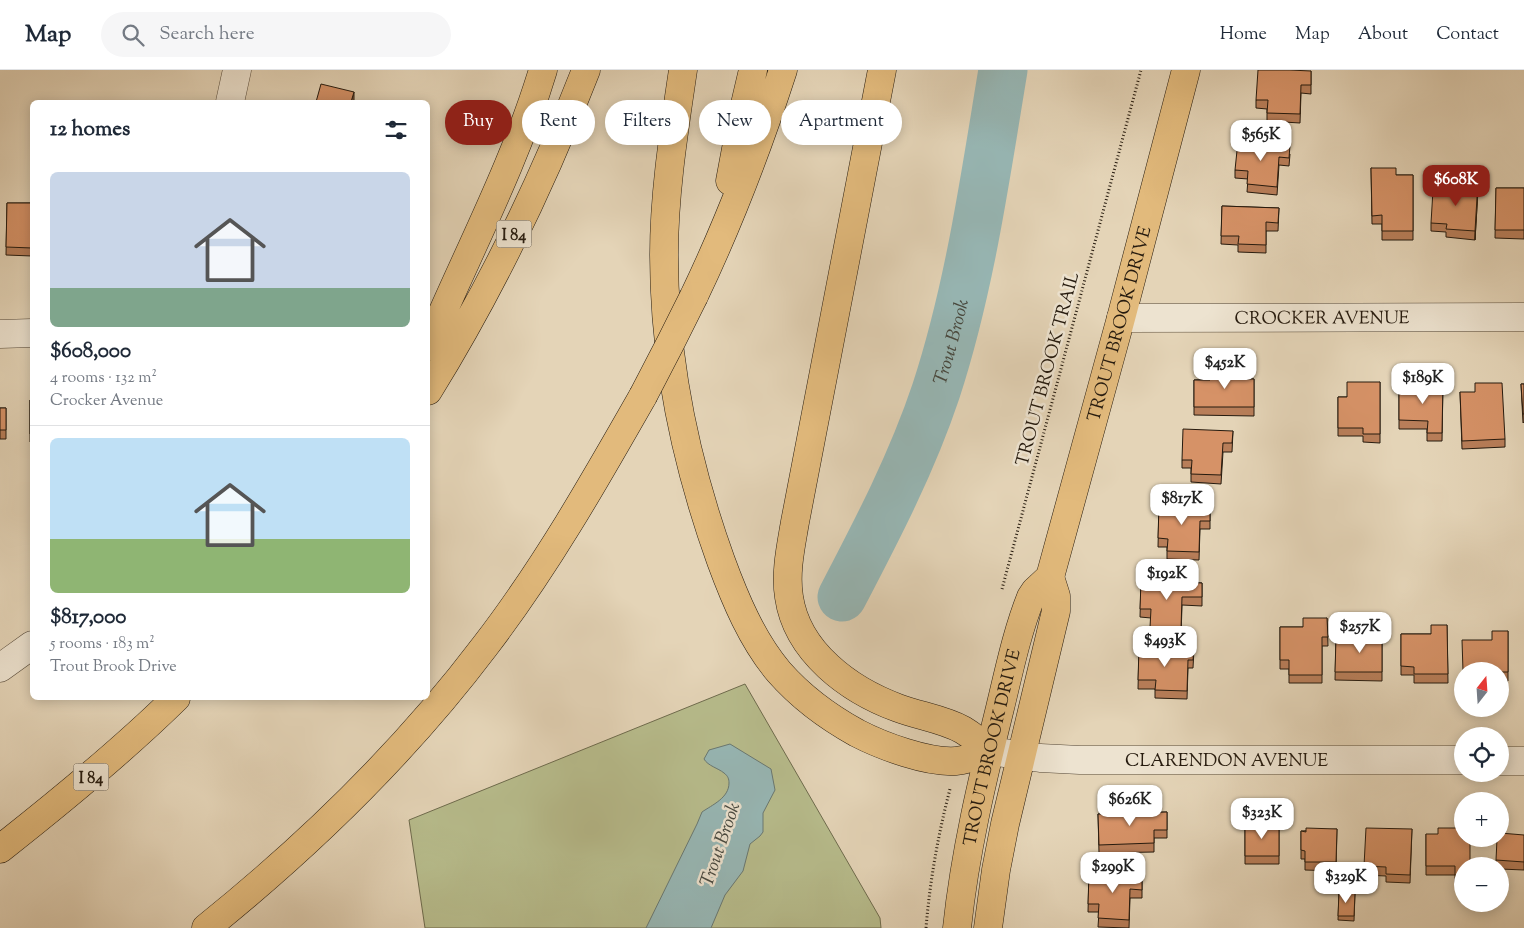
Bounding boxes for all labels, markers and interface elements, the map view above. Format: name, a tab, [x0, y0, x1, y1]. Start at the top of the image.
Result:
search box	[101, 12, 451, 57]
text: Map	[25, 18, 71, 52]
icon: search	[119, 21, 147, 49]
text: Search here	[159, 21, 255, 48]
text: Home	[1220, 22, 1267, 48]
text: Map	[1295, 22, 1330, 48]
text: About	[1358, 22, 1408, 48]
text: Contact	[1436, 22, 1499, 48]
chip: Buy	[445, 100, 512, 145]
chip: Rent	[522, 100, 595, 145]
chip: Filters	[605, 100, 689, 145]
chip: New	[699, 100, 771, 145]
chip: Apartment	[781, 100, 902, 145]
text: 12 homes	[50, 115, 130, 145]
icon: filters	[382, 116, 410, 144]
pin: $565K	[1226, 119, 1296, 162]
text: $565K	[1241, 124, 1281, 147]
pin: $608K	[1421, 164, 1491, 207]
text: $608K	[1434, 169, 1478, 192]
icon: home	[185, 205, 275, 295]
road number: I 84	[496, 220, 532, 248]
street label: TROUT BROOK DRIVE	[1082, 223, 1160, 425]
street label: TROUT BROOK TRAIL	[1011, 270, 1087, 469]
water label: Trout Brook	[928, 296, 977, 389]
street label: CROCKER AVENUE	[1235, 306, 1410, 333]
text: $608,000	[50, 337, 131, 367]
pin: $452K	[1190, 348, 1260, 390]
text: $452K	[1204, 352, 1246, 375]
pin: $189K	[1388, 362, 1458, 405]
text: 4 rooms · 132 m²	[50, 367, 157, 390]
text: $189K	[1402, 367, 1444, 390]
text: Crocker Avenue	[50, 390, 163, 413]
icon: home	[185, 470, 275, 560]
pin: $817K	[1147, 484, 1217, 526]
text: $817K	[1161, 488, 1203, 511]
pin: $192K	[1132, 558, 1202, 601]
text: $192K	[1147, 563, 1187, 586]
text: $817,000	[50, 603, 126, 633]
pin: $257K	[1325, 612, 1395, 654]
text: $257K	[1339, 616, 1381, 639]
pin: $493K	[1130, 626, 1200, 668]
text: $493K	[1144, 630, 1186, 653]
text: 5 rooms · 183 m²	[50, 633, 155, 656]
street label: TROUT BROOK DRIVE	[958, 646, 1029, 848]
text: Trout Brook Drive	[50, 656, 177, 679]
north arrow	[1454, 662, 1509, 718]
map controls	[1454, 662, 1509, 912]
button: locate	[1454, 727, 1509, 782]
street label: CLARENDON AVENUE	[1125, 749, 1328, 775]
road number: I 84	[74, 764, 108, 790]
pin: $626K	[1095, 784, 1165, 827]
text: $626K	[1108, 789, 1152, 812]
button: +	[1454, 792, 1509, 847]
pin: $323K	[1227, 798, 1297, 840]
water label: Trout Brook	[694, 799, 749, 891]
text: $323K	[1242, 802, 1282, 825]
pin: $299K	[1078, 852, 1148, 894]
text: $299K	[1091, 856, 1135, 879]
button: −	[1454, 857, 1509, 912]
pin: $329K	[1311, 862, 1381, 904]
text: $329K	[1325, 866, 1367, 889]

